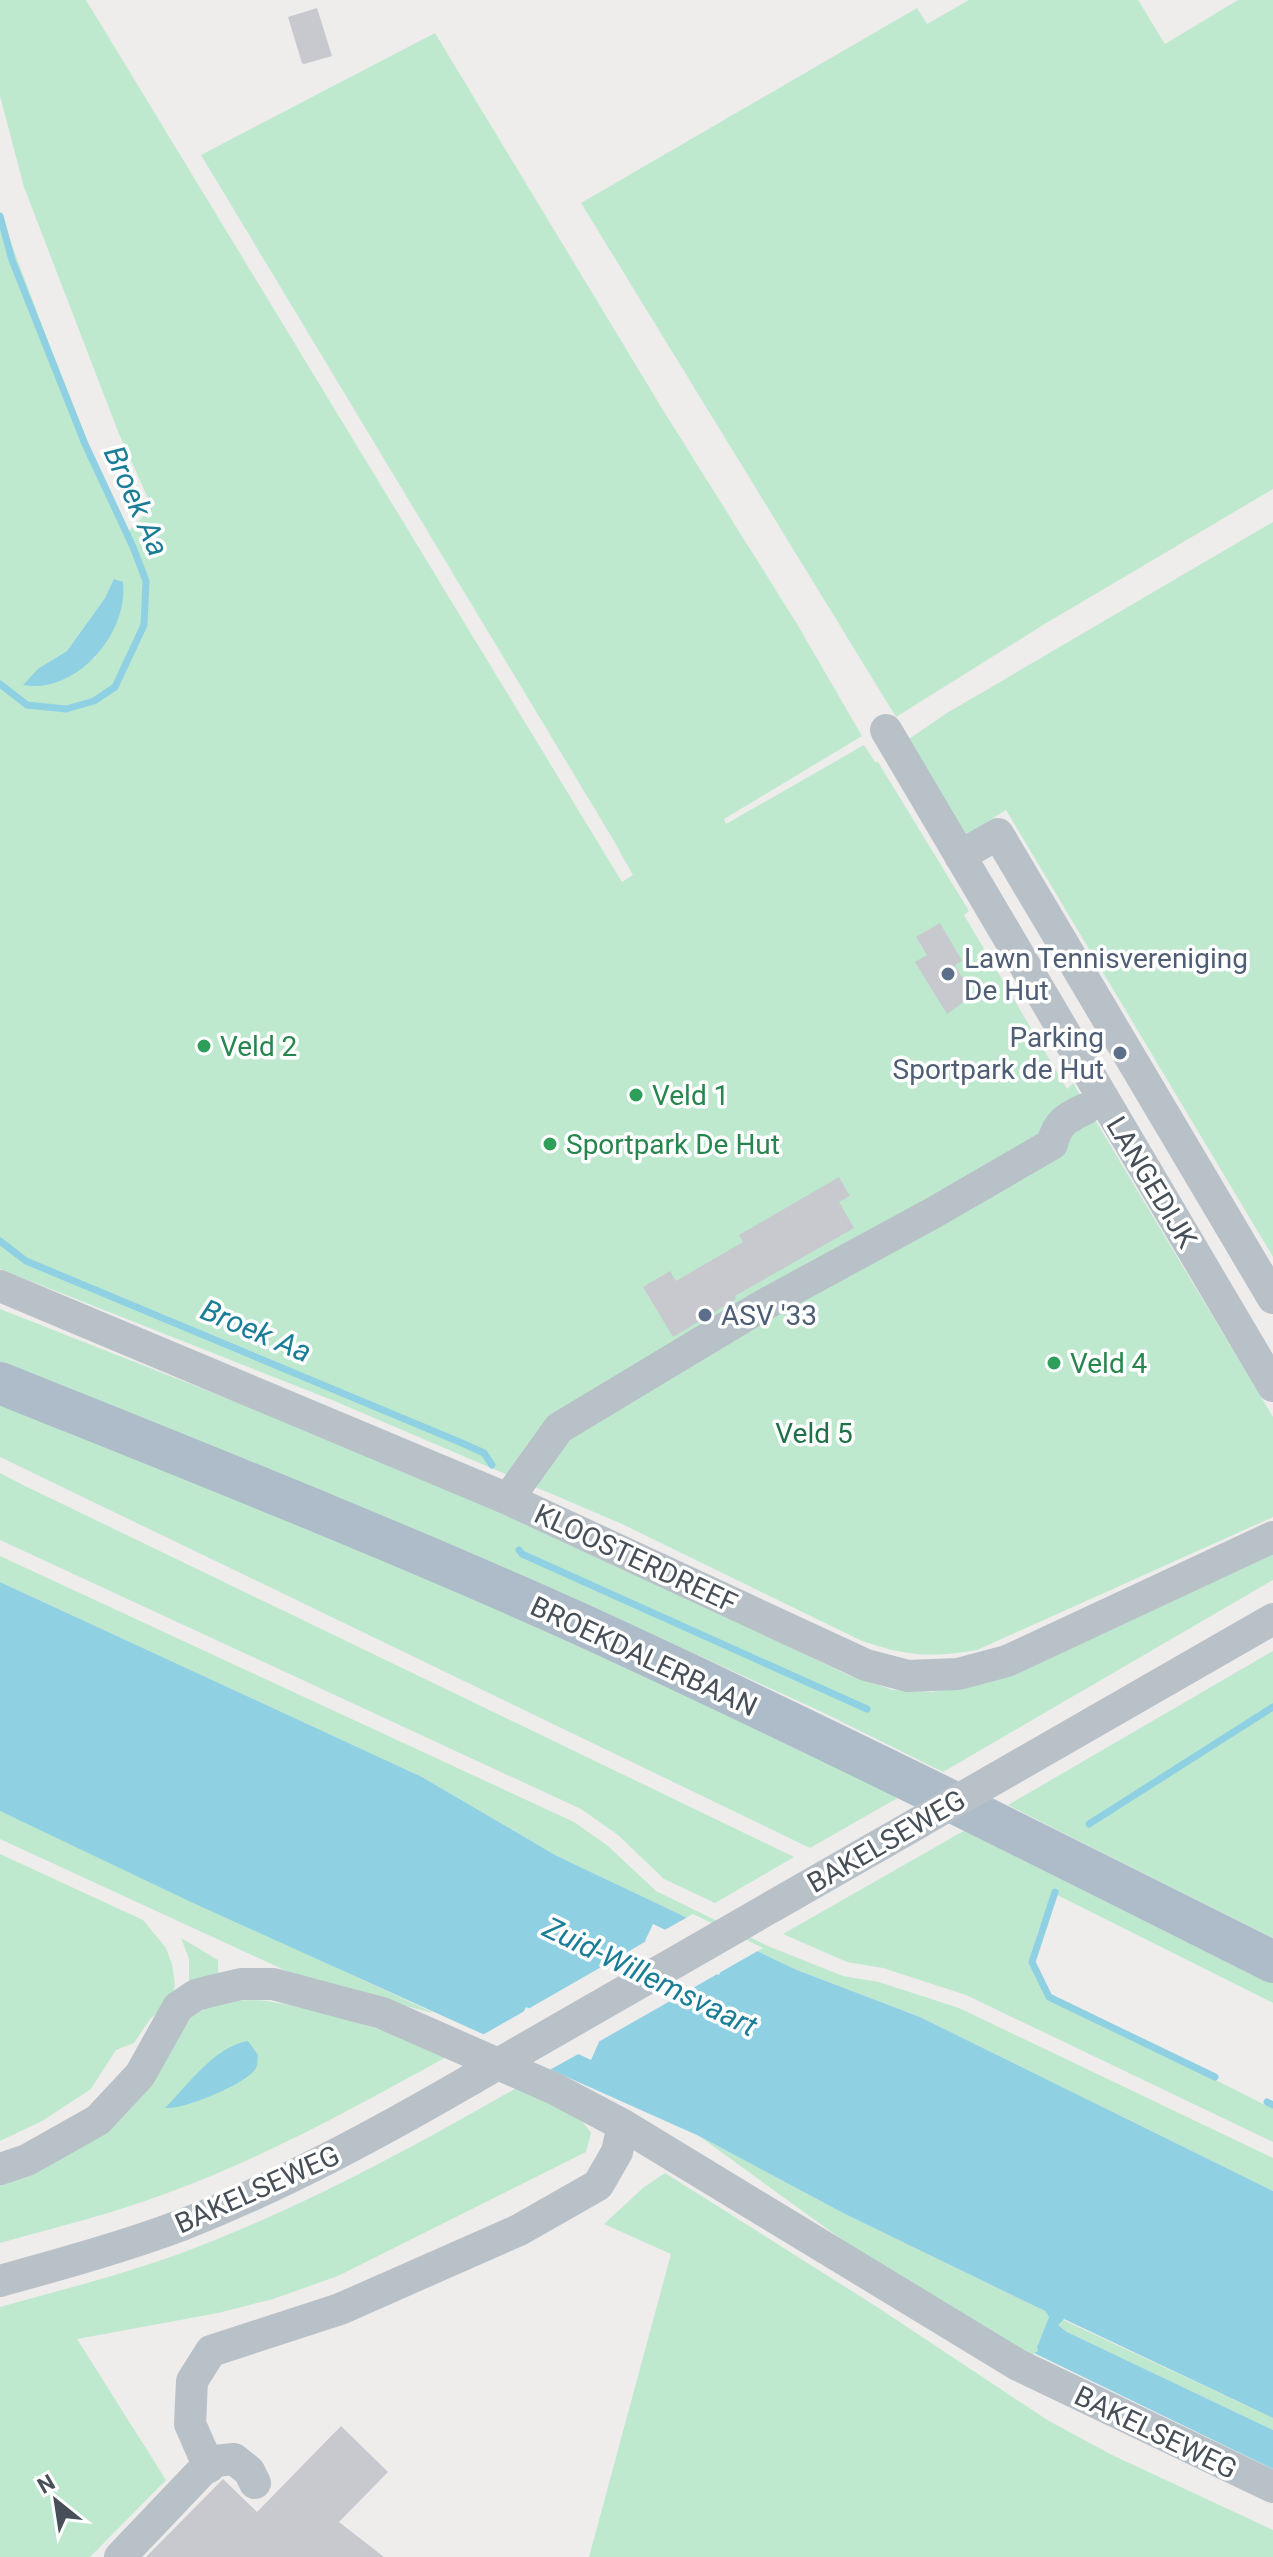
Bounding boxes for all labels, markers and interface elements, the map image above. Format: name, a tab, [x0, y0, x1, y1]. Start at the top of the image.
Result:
water label: Broek Aa	[97, 440, 176, 561]
place label: Lawn Tennisvereniging De Hut	[964, 942, 1248, 1007]
marker: Lawn Tennisvereniging De Hut	[939, 965, 957, 983]
place label: Parking Sportpark de Hut	[893, 1021, 1104, 1086]
place label: Veld 2	[220, 1030, 297, 1063]
marker: Veld 2	[195, 1037, 213, 1055]
marker: Parking Sportpark de Hut	[1111, 1044, 1129, 1062]
place label: Veld 1	[652, 1079, 729, 1112]
marker: Veld 1	[627, 1086, 645, 1104]
street label: LANGEDIJK	[1099, 1111, 1204, 1254]
place label: Sportpark De Hut	[566, 1128, 780, 1161]
marker: Sportpark De Hut	[541, 1135, 559, 1153]
water label: Broek Aa	[196, 1292, 317, 1369]
place label: ASV '33	[721, 1299, 817, 1332]
marker: ASV '33	[696, 1306, 714, 1324]
place label: Veld 4	[1070, 1347, 1148, 1380]
marker: Veld 4	[1045, 1354, 1063, 1372]
park label: Veld 5	[775, 1417, 853, 1450]
street label: KLOOSTERDREEF	[529, 1497, 742, 1620]
street label: BROEKDALERBAAN	[525, 1590, 762, 1723]
street label: BAKELSEWEG	[802, 1783, 971, 1900]
water label: Zuid-Willemsvaart	[537, 1909, 763, 2044]
street label: BAKELSEWEG	[170, 2138, 345, 2240]
street label: BAKELSEWEG	[1069, 2379, 1242, 2486]
north arrow	[16, 2461, 96, 2541]
text: N	[33, 2469, 59, 2499]

